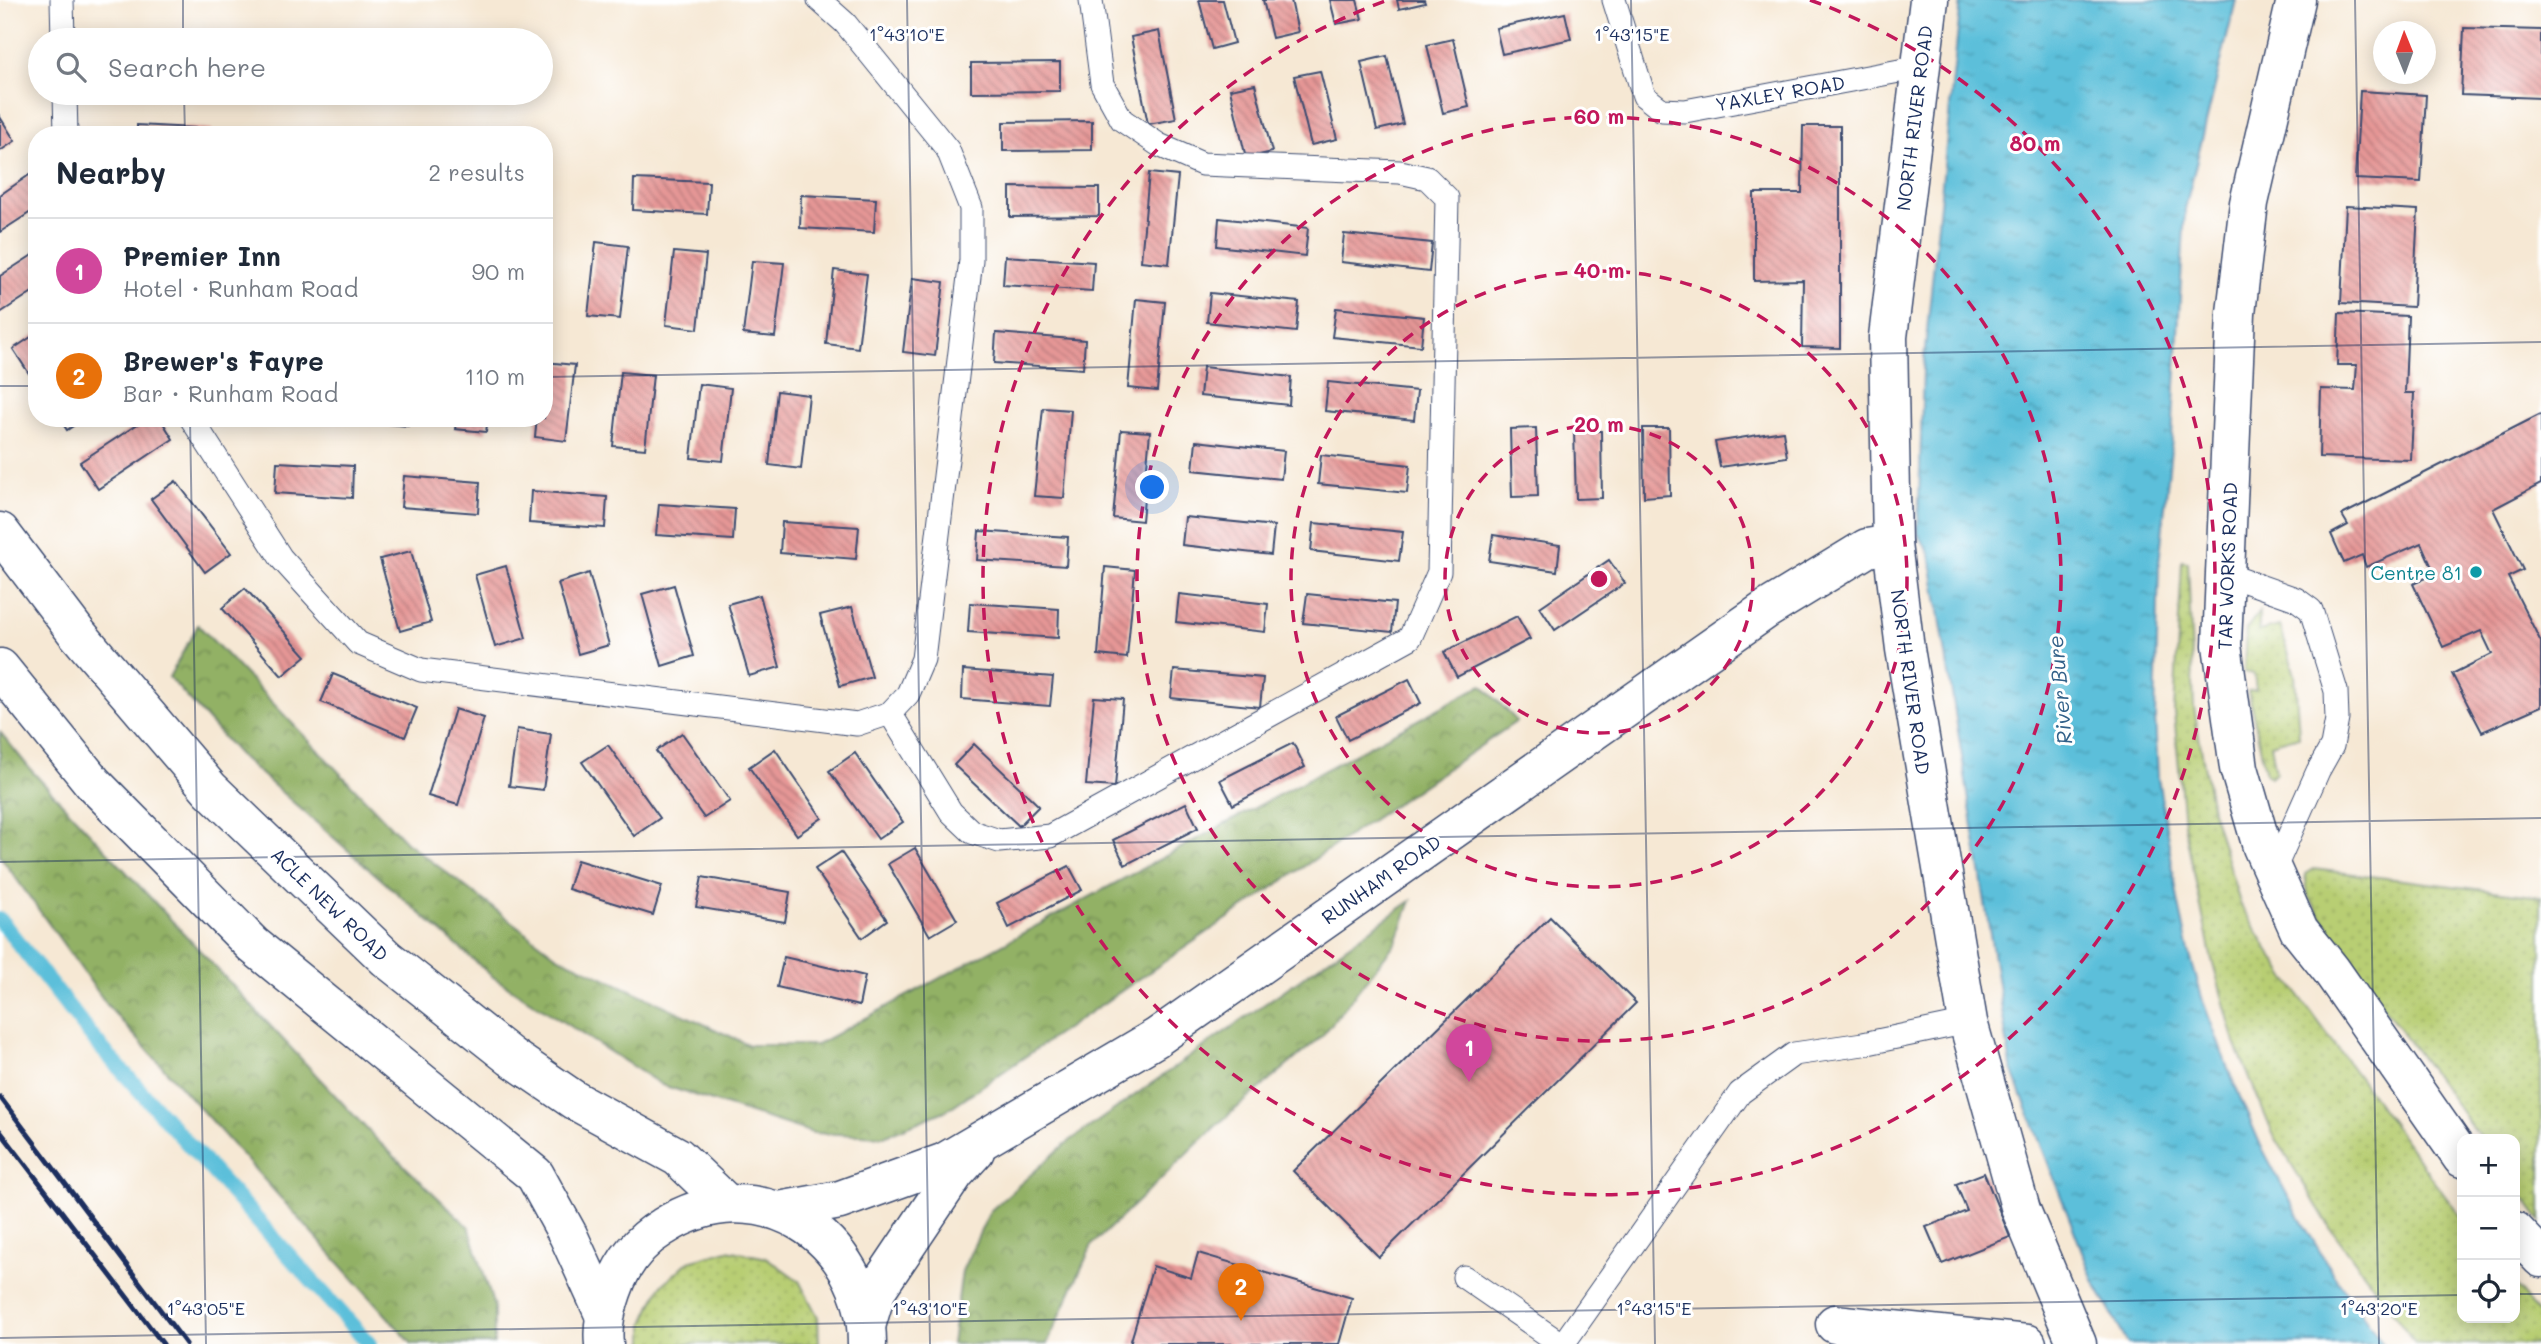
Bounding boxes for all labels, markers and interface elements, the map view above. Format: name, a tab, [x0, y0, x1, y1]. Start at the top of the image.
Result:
north arrow	[2373, 21, 2436, 84]
text: 1°43'10"E	[869, 22, 945, 46]
text: 1°43'15"E	[1594, 22, 1670, 46]
street label: NORTH RIVER ROAD	[1890, 24, 1938, 212]
search box	[28, 28, 553, 105]
icon: search	[52, 48, 90, 86]
text: Search here	[108, 50, 266, 84]
street label: YAXLEY ROAD	[1713, 69, 1847, 117]
text: 60 m	[1574, 102, 1624, 129]
text: 80 m	[2010, 129, 2060, 156]
text: Nearby	[56, 152, 166, 192]
text: 2 results	[428, 157, 525, 187]
text: Premier Inn	[123, 239, 281, 273]
text: 1	[74, 256, 84, 286]
text: 90 m	[472, 256, 525, 286]
text: 40 m	[1573, 256, 1625, 283]
text: Hotel · Runham Road	[123, 273, 358, 303]
text: Brewer's Fayre	[123, 344, 324, 378]
text: 2	[73, 361, 85, 391]
text: 110 m	[465, 361, 525, 391]
text: Bar · Runham Road	[123, 378, 338, 408]
text: 20 m	[1574, 410, 1624, 437]
your location	[1135, 470, 1169, 504]
street label: TAR WORKS ROAD	[2212, 482, 2242, 650]
place label: Centre 81	[2370, 560, 2462, 585]
marker: Centre 81	[2468, 564, 2484, 580]
centre of rings	[1587, 567, 1611, 591]
street label: NORTH RIVER ROAD	[1886, 588, 1936, 776]
water label: River Bure	[2041, 634, 2077, 746]
street label: RUNHAM ROAD	[1316, 829, 1446, 929]
street label: ACLE NEW ROAD	[266, 842, 394, 966]
pin: 1	[1446, 1024, 1492, 1082]
map controls	[2457, 1134, 2520, 1323]
button: +	[2457, 1134, 2520, 1197]
button: −	[2457, 1197, 2520, 1260]
button: locate	[2457, 1260, 2520, 1323]
pin: 2	[1218, 1263, 1264, 1321]
text: 1°43'05"E	[167, 1296, 245, 1320]
text: 1°43'10"E	[892, 1296, 968, 1320]
text: 1°43'15"E	[1616, 1296, 1692, 1320]
text: 1°43'20"E	[2340, 1296, 2418, 1320]

